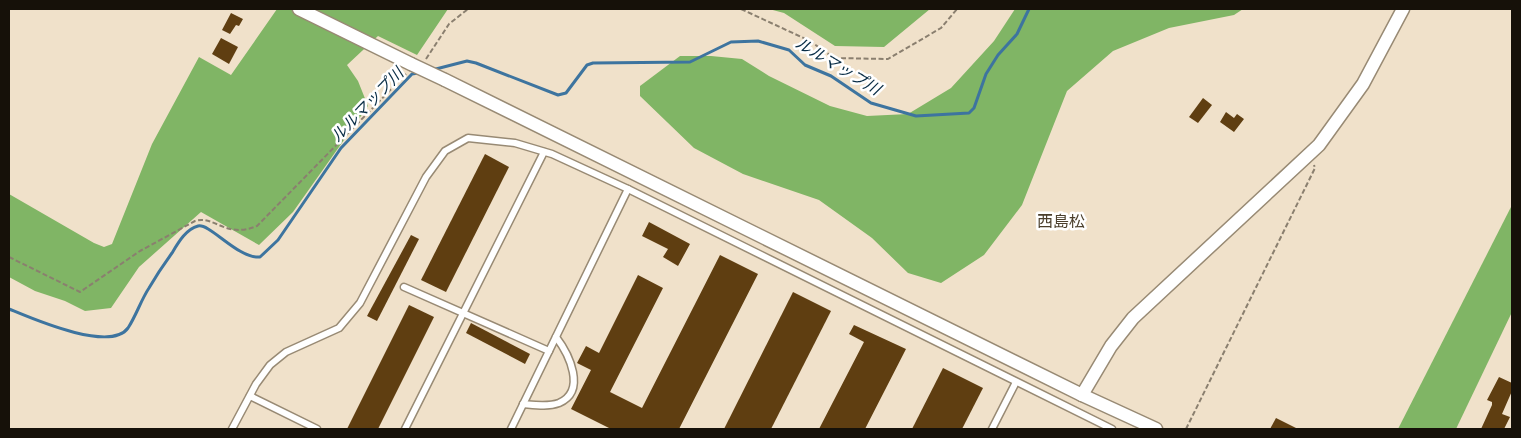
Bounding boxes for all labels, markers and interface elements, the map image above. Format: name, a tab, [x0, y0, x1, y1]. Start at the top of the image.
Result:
water label: ルルマップ川	[792, 33, 886, 100]
water label: ルルマップ川	[327, 62, 409, 146]
district label: 西島松	[1037, 212, 1085, 231]

